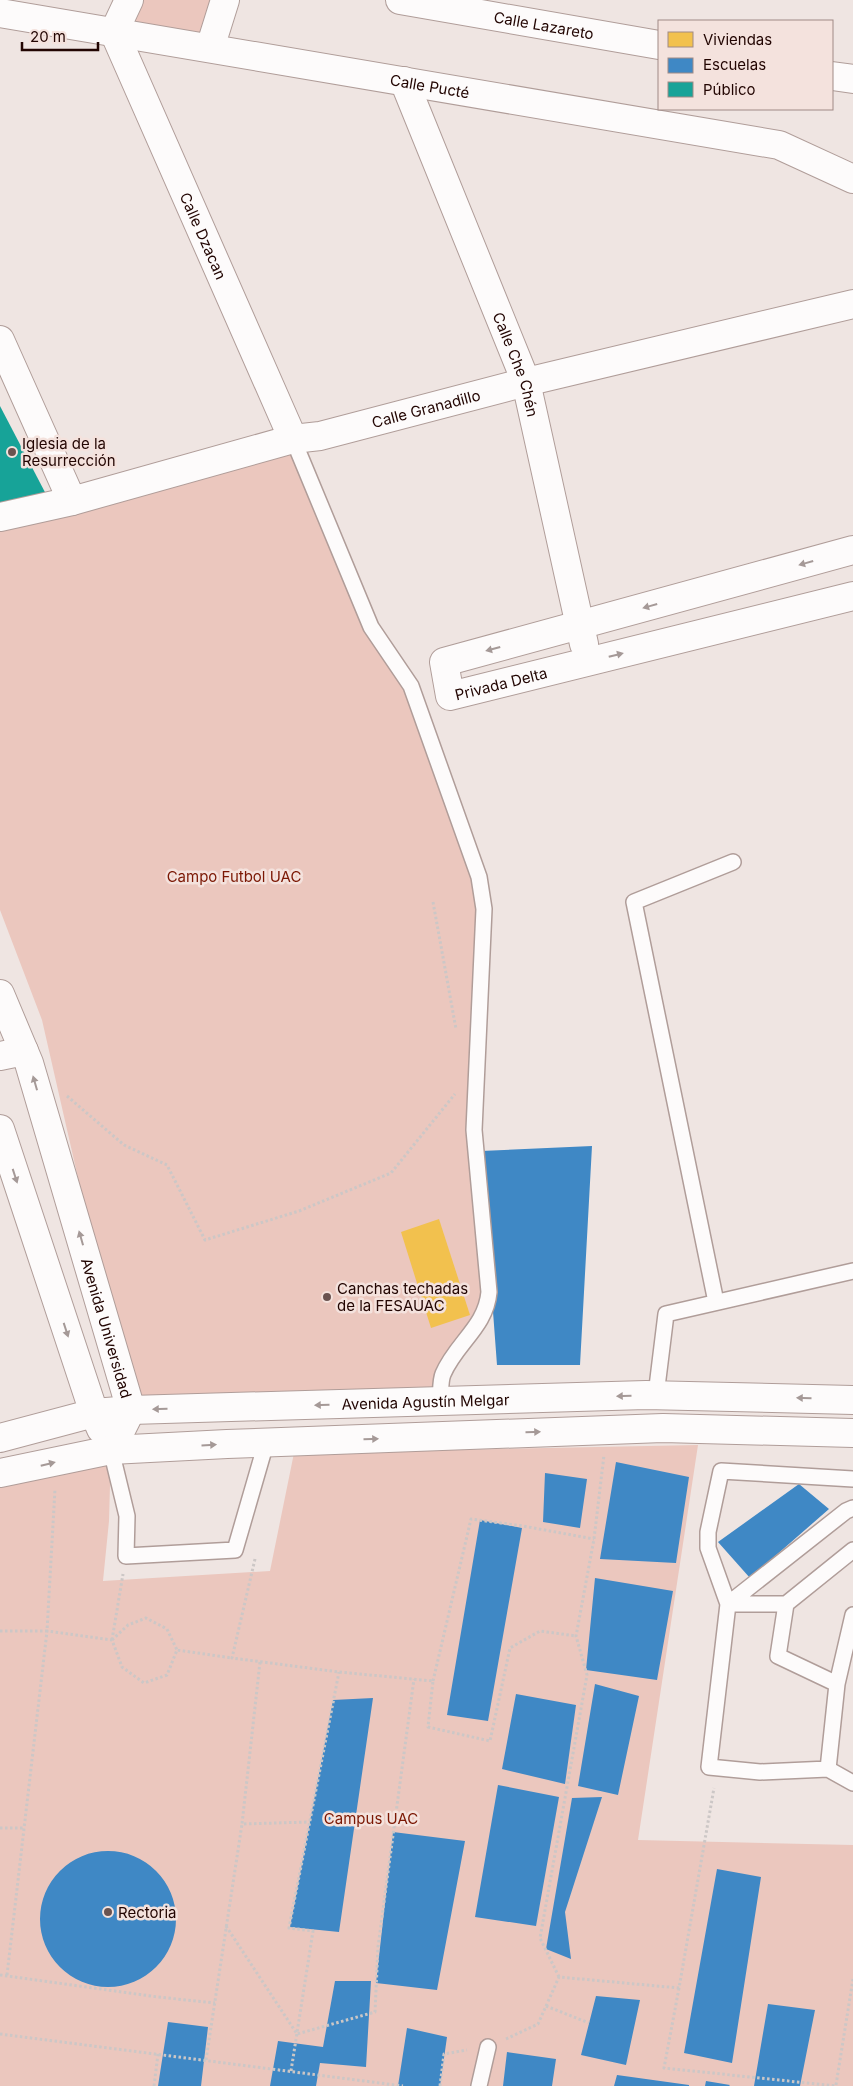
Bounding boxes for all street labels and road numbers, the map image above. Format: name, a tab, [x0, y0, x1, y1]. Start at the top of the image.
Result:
street label: Calle Lazareto	[492, 7, 595, 43]
street label: Calle Pucté	[389, 70, 471, 102]
street label: Calle Dzacan	[176, 189, 231, 282]
street label: Calle Che Chén	[489, 309, 543, 418]
street label: Calle Granadillo	[370, 385, 482, 432]
street label: Privada Delta	[453, 663, 549, 704]
street label: Avenida Universidad	[77, 1256, 136, 1400]
street label: Avenida Agustín Melgar	[341, 1389, 510, 1413]

